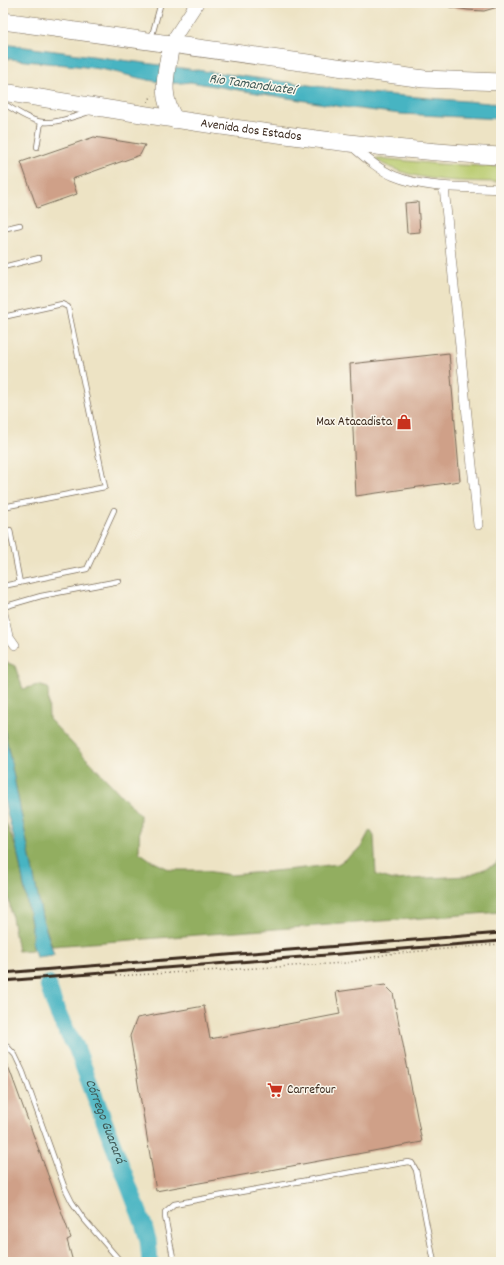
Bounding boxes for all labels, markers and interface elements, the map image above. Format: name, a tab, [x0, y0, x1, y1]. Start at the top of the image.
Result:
water label: Rio Tamanduateí	[208, 69, 300, 101]
street label: Avenida dos Estados	[199, 114, 303, 147]
place label: Max Atacadista	[316, 413, 393, 432]
shop icon: Max Atacadista	[395, 413, 413, 431]
water label: Córrego Guarará	[79, 1076, 130, 1169]
supermarket icon: Carrefour	[266, 1081, 284, 1099]
place label: Carrefour	[287, 1081, 336, 1100]

